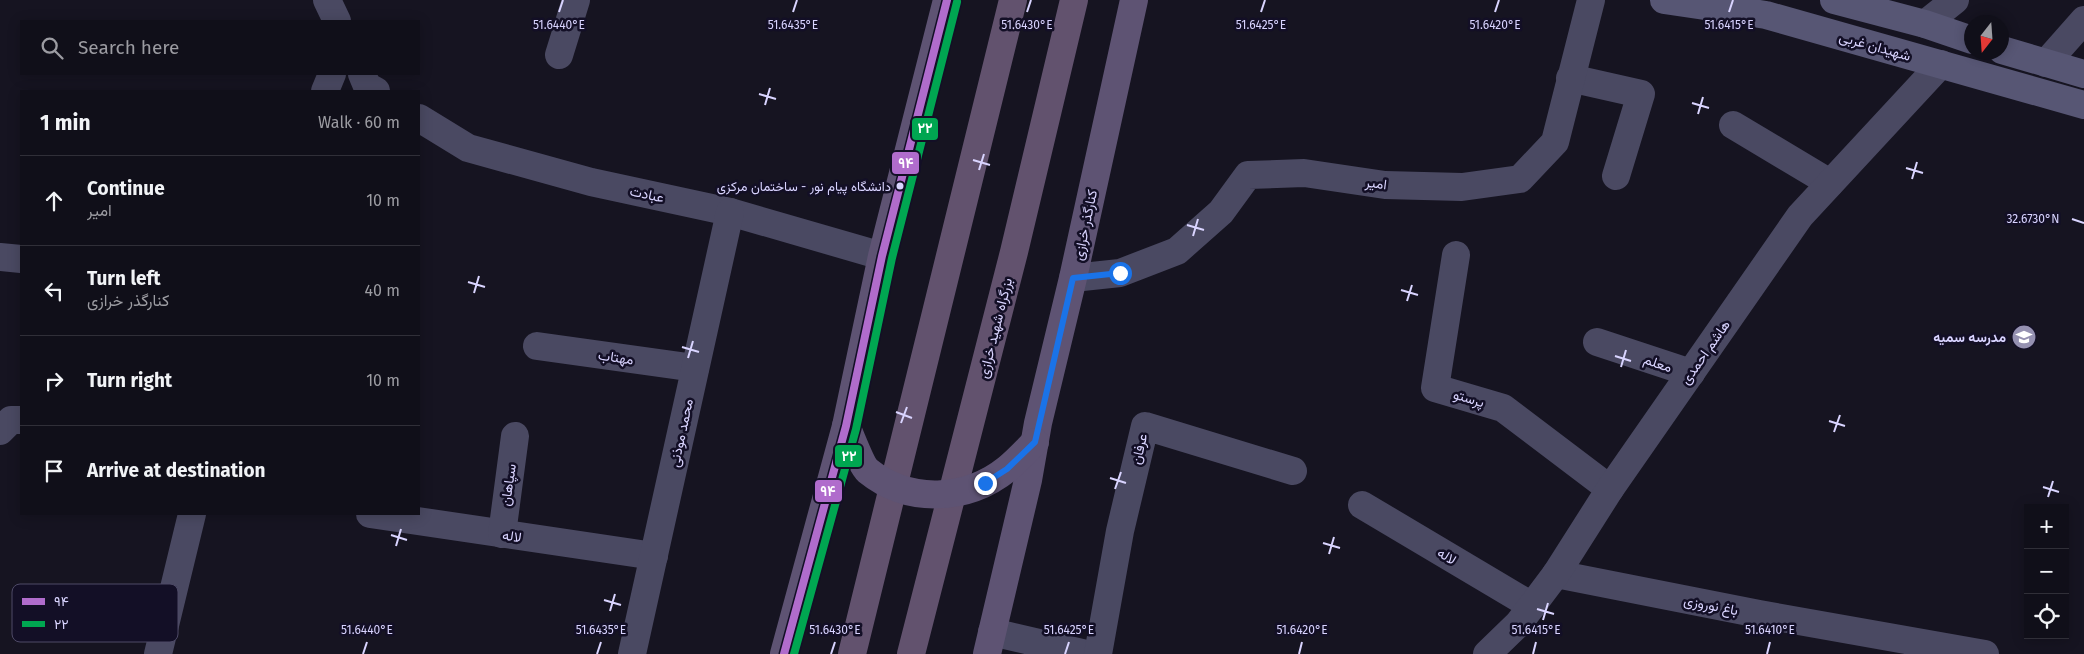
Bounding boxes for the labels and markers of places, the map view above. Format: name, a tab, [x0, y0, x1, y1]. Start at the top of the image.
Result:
place label: دانشگاه پیام نور - ساختمان مرکزی	[717, 179, 891, 196]
marker: دانشگاه پیام نور - ساختمان مرکزی	[895, 181, 905, 191]
school or university icon: مدرسه سمیه	[2011, 324, 2037, 350]
place label: مدرسه سمیه	[1933, 329, 2006, 346]

